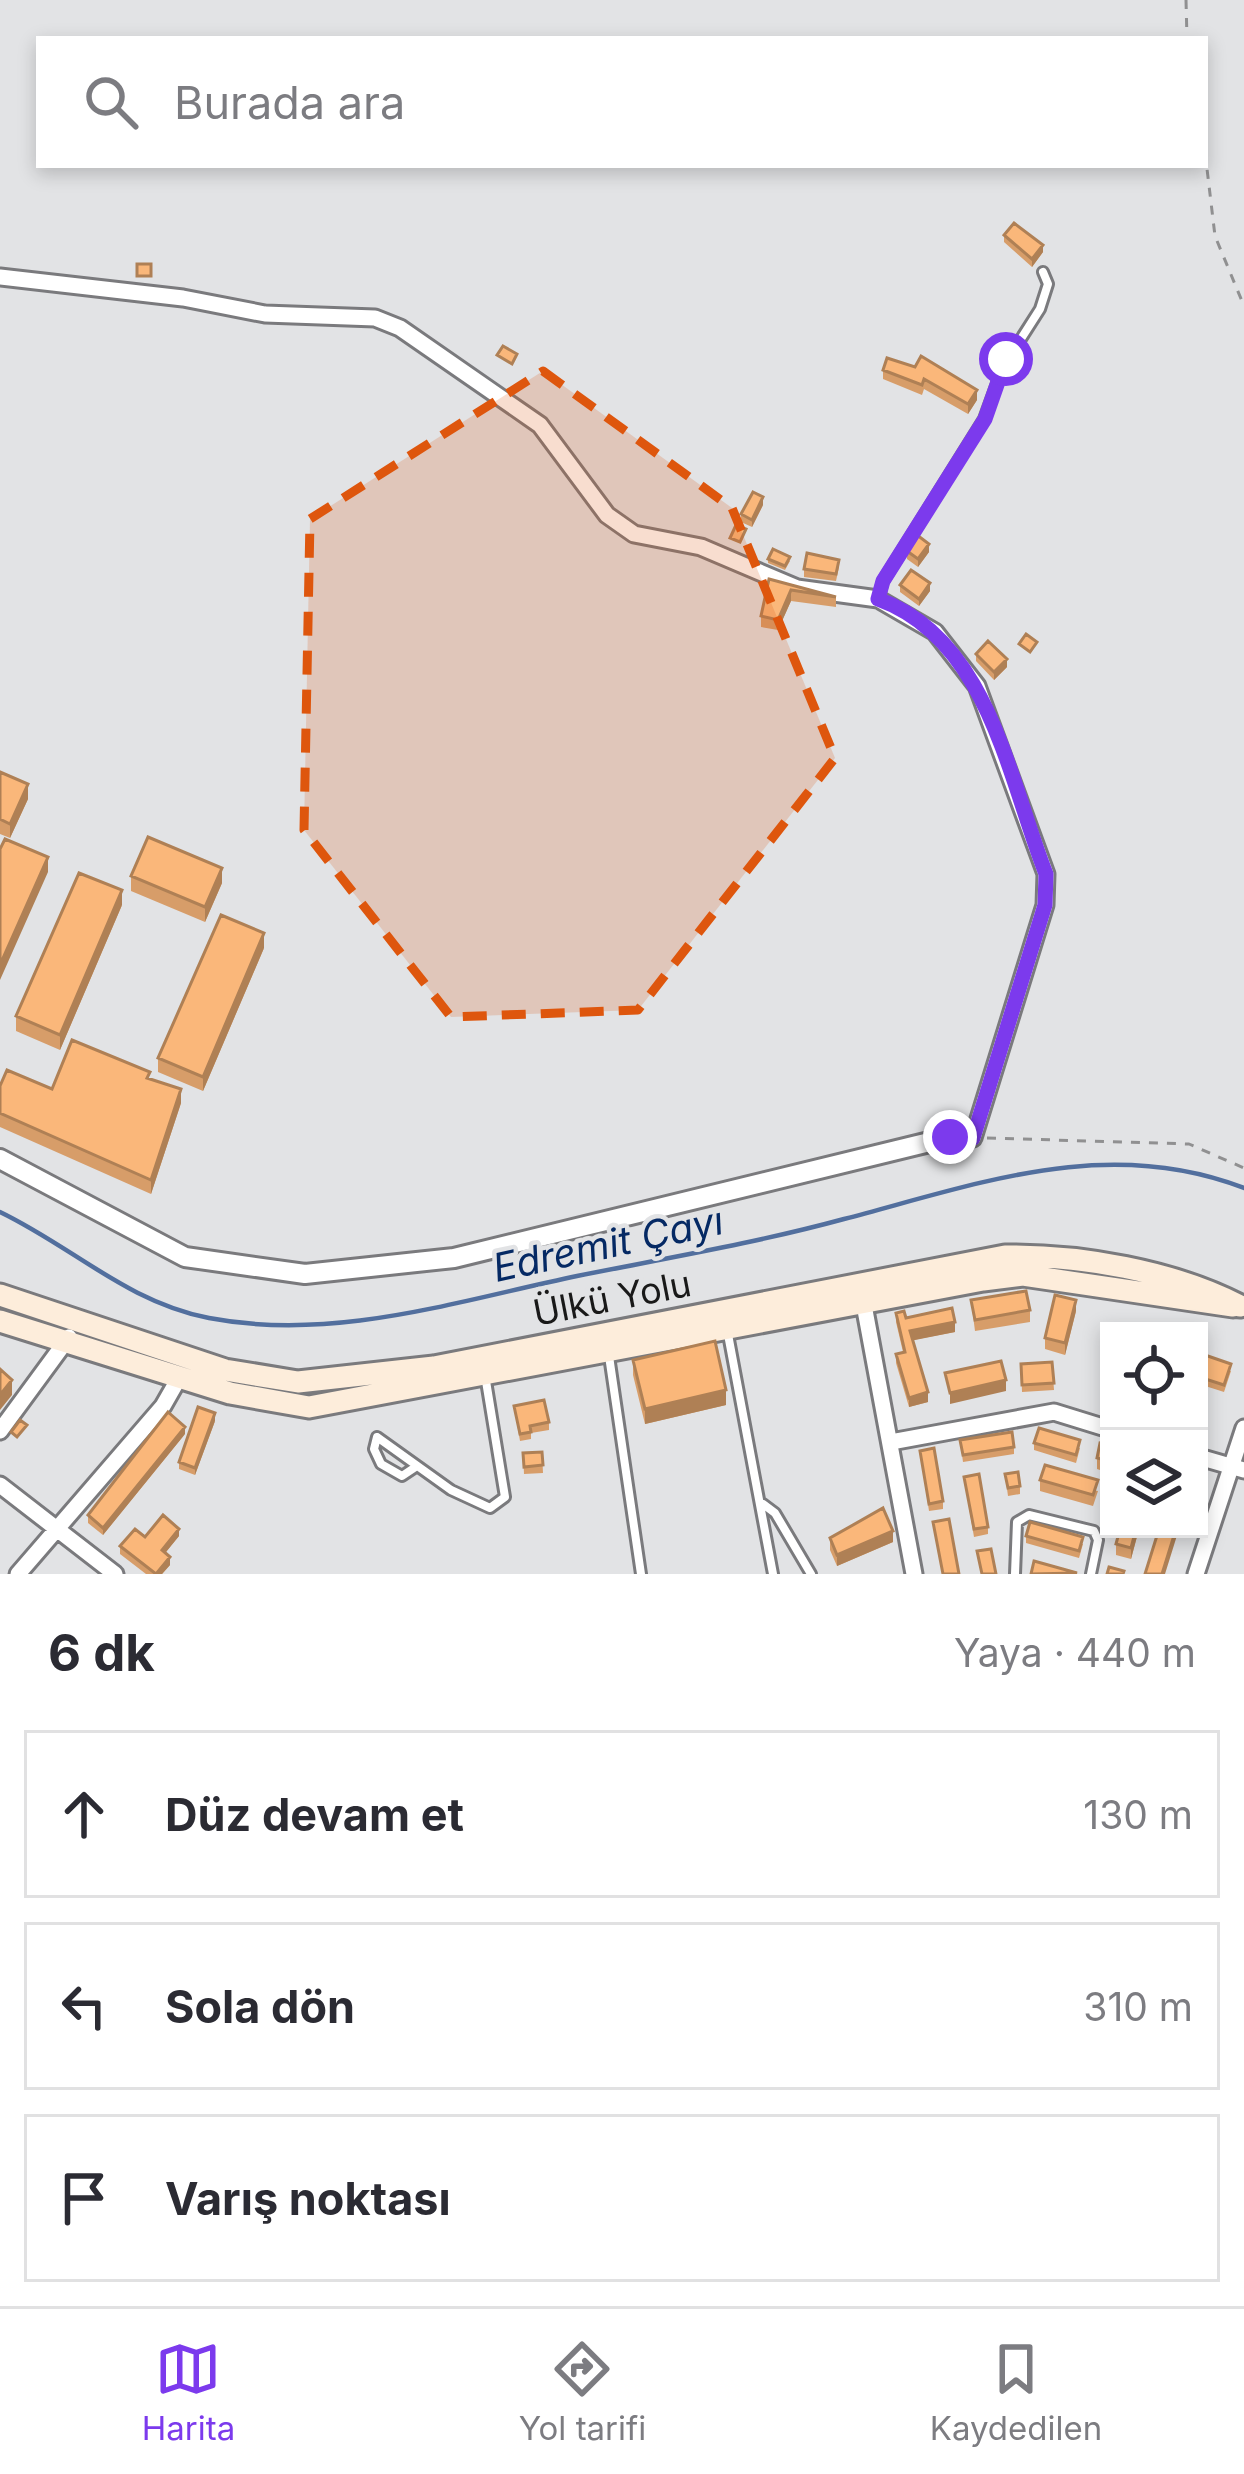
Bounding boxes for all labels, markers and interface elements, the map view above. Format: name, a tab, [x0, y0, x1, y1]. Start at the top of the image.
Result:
search box	[36, 36, 1208, 168]
icon: search	[78, 69, 144, 135]
text: Burada ara	[174, 75, 405, 130]
route start	[979, 332, 1033, 386]
route end	[923, 1110, 977, 1164]
water label: Edremit Çayı	[488, 1196, 727, 1291]
street label: Ülkü Yolu	[529, 1261, 695, 1335]
map controls	[1100, 1322, 1208, 1538]
button: locate	[1100, 1322, 1208, 1430]
button: layers	[1100, 1430, 1208, 1538]
text: 6 dk	[48, 1622, 155, 1683]
text: Yaya · 440 m	[954, 1629, 1196, 1676]
icon: ahead	[51, 1781, 117, 1847]
text: Düz devam et	[165, 1787, 464, 1842]
text: 130 m	[1083, 1791, 1193, 1838]
icon: left	[51, 1973, 117, 2039]
text: Sola dön	[165, 1979, 355, 2034]
text: 310 m	[1083, 1983, 1193, 2030]
icon: arrive	[51, 2165, 117, 2231]
text: Varış noktası	[165, 2171, 451, 2226]
tab: Harita	[142, 2336, 235, 2448]
tab: Yol tarifi	[519, 2336, 646, 2448]
tab: Kaydedilen	[930, 2336, 1102, 2448]

